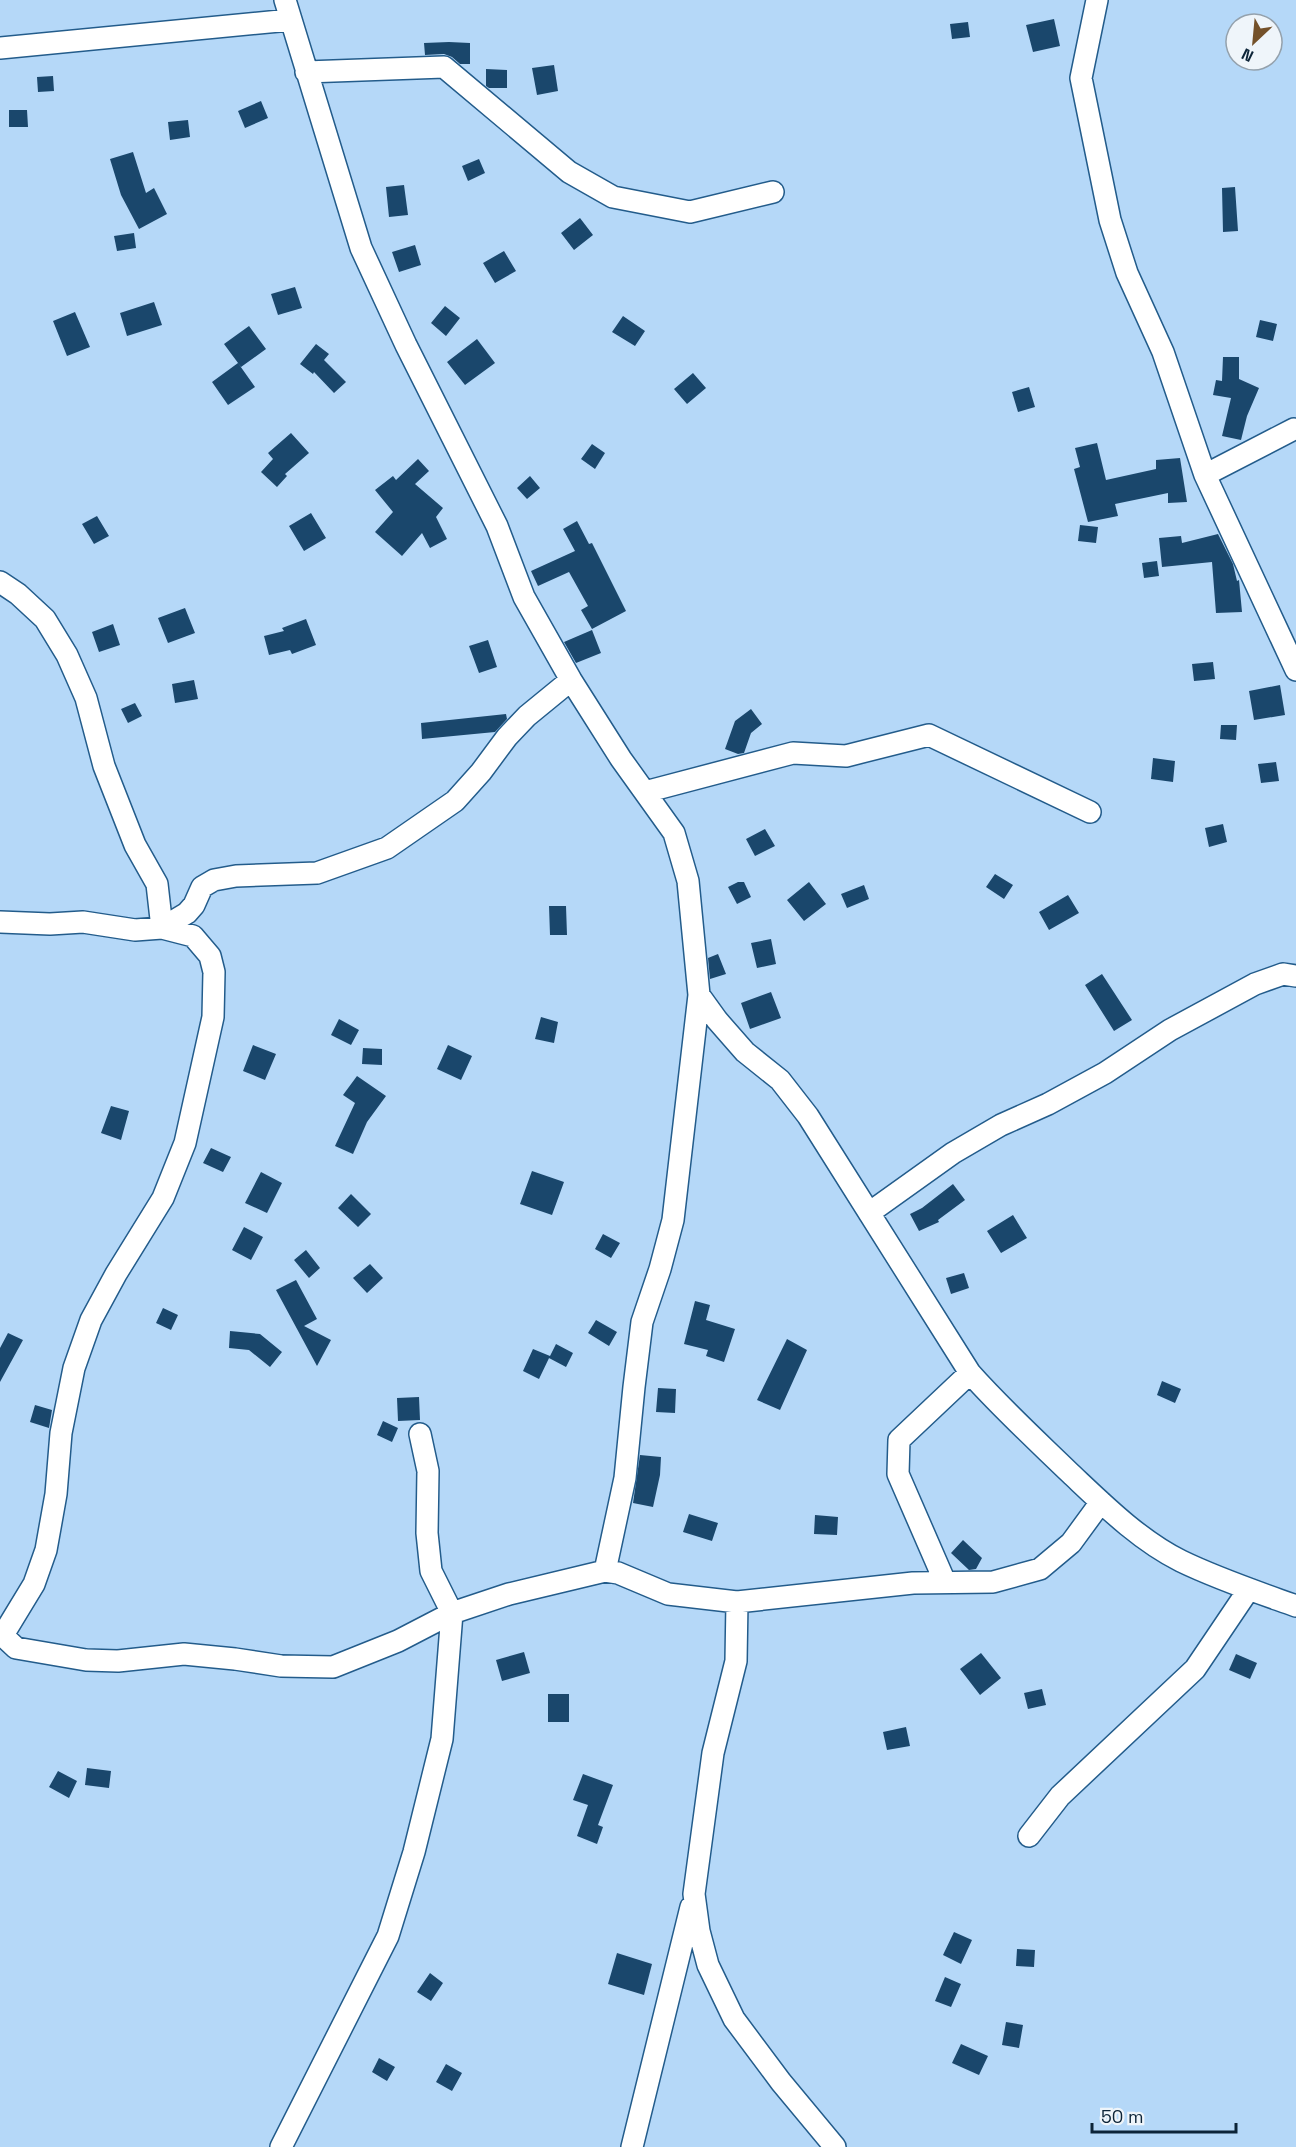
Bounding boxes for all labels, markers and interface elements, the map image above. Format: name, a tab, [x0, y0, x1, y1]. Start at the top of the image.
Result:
north arrow	[1224, 12, 1284, 72]
text: N	[1238, 43, 1257, 67]
scale bar	[1092, 2096, 1236, 2134]
text: 50 m	[1101, 2105, 1143, 2128]

